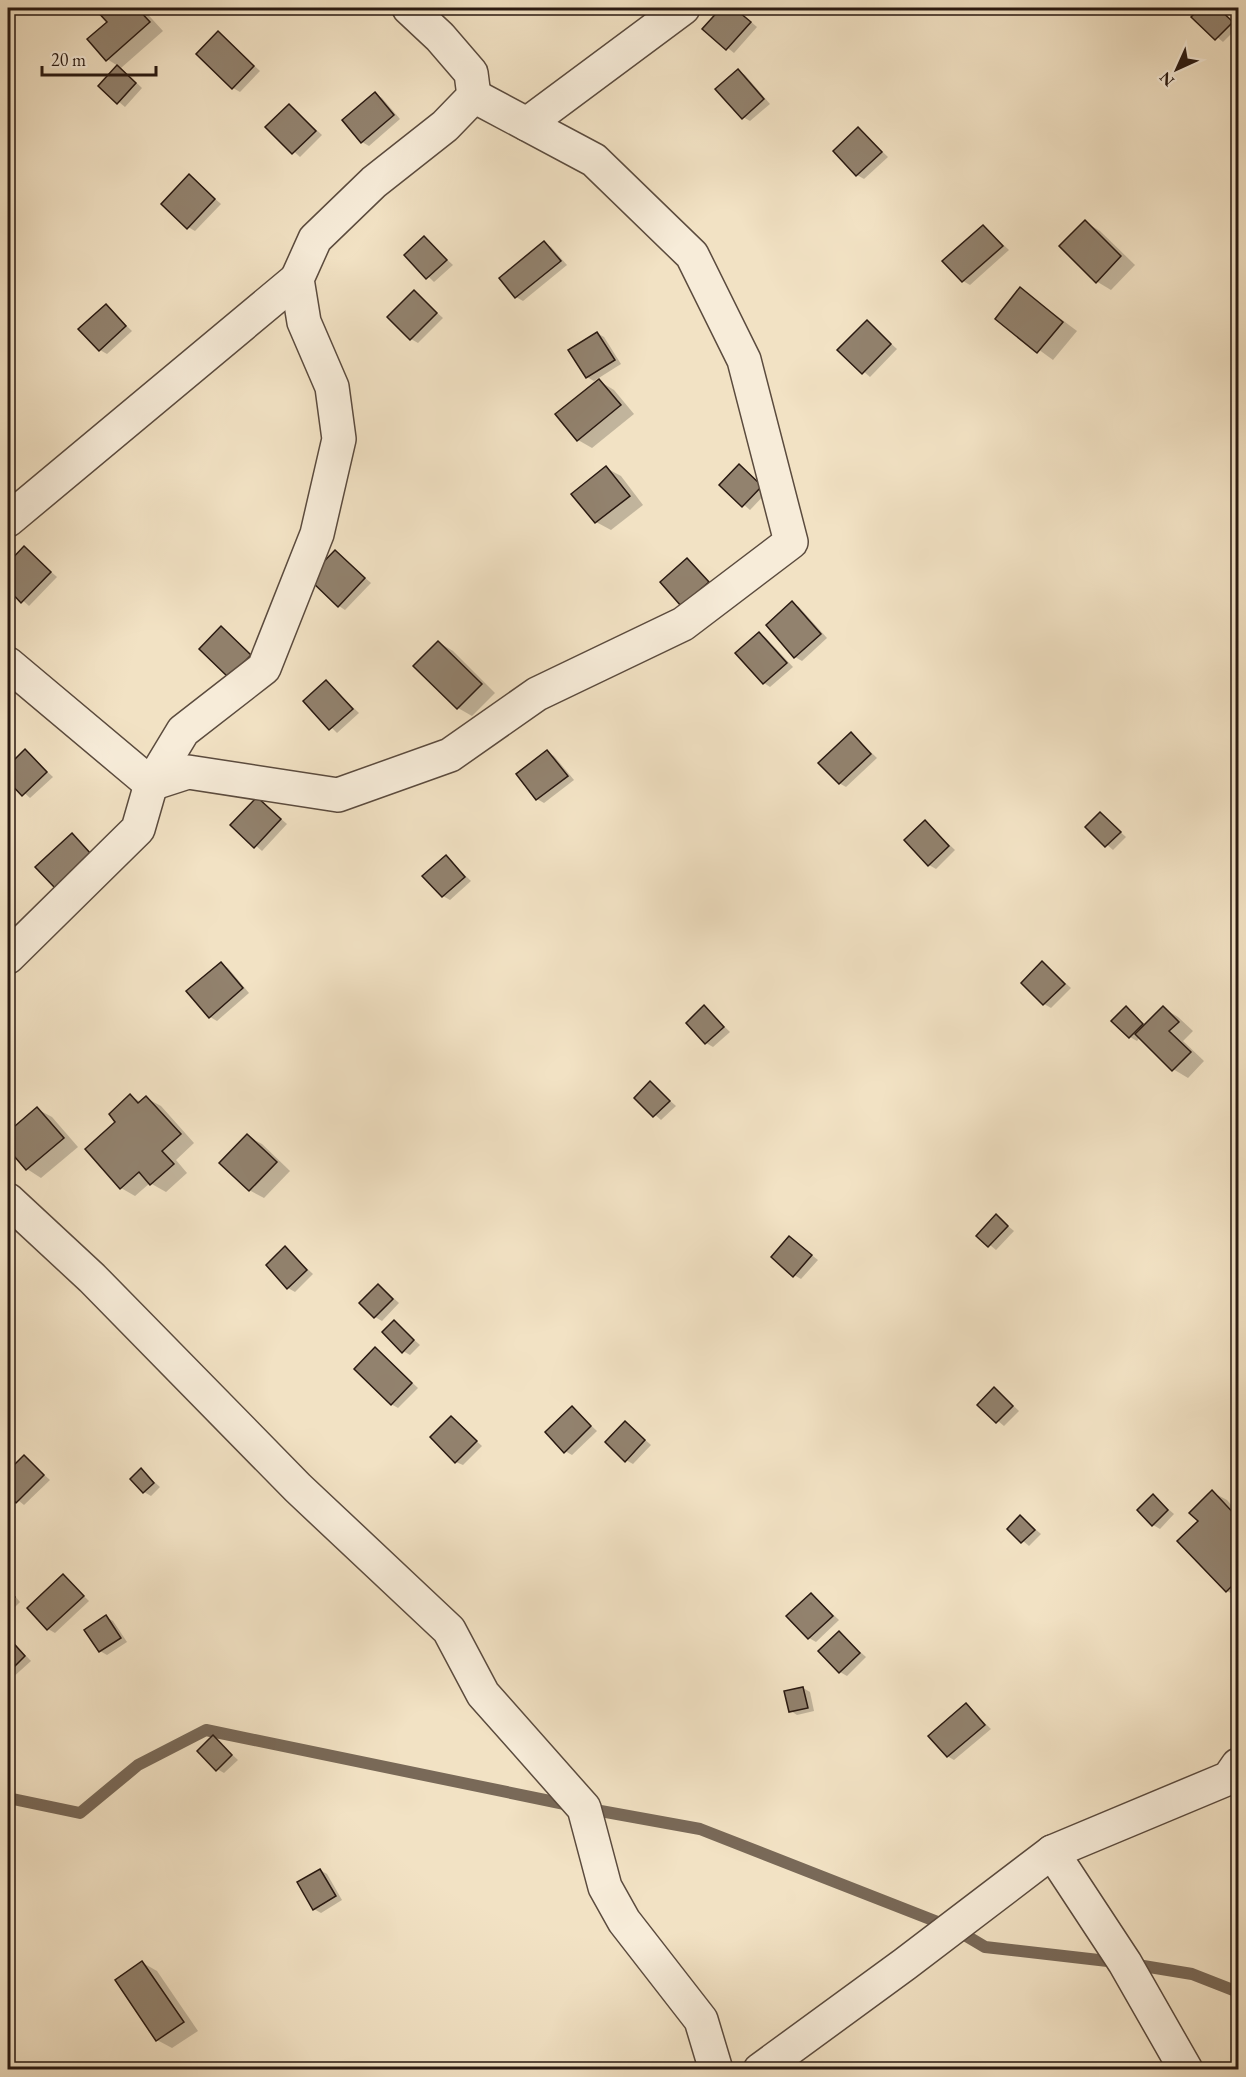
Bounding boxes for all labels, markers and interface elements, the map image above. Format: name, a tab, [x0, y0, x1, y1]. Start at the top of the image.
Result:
scale bar	[42, 39, 156, 77]
north arrow	[1147, 39, 1207, 99]
text: 20 m	[51, 48, 86, 71]
text: N	[1155, 67, 1179, 91]

